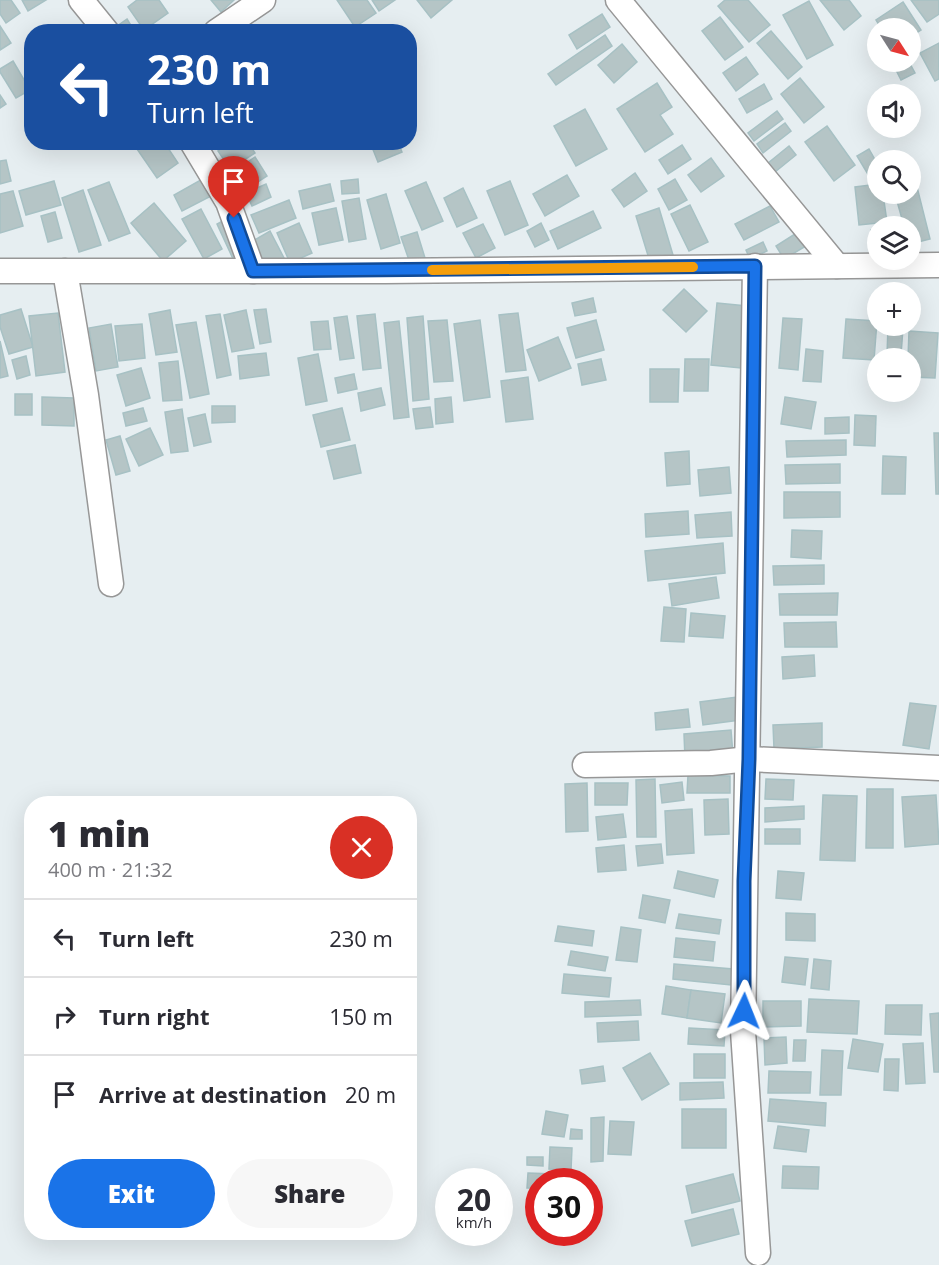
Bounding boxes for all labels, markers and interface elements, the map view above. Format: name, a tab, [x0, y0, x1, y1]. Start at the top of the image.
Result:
north arrow	[867, 18, 921, 72]
map controls	[867, 18, 921, 402]
text: 230 m	[147, 40, 271, 97]
icon: left	[48, 48, 126, 126]
button: sound	[867, 84, 921, 138]
text: Turn left	[147, 94, 254, 131]
button: search	[867, 150, 921, 204]
pin	[208, 156, 259, 218]
icon: arrive	[217, 165, 250, 198]
button: layers	[867, 216, 921, 270]
button: +	[867, 282, 921, 336]
button: −	[867, 348, 921, 402]
text: 1 min	[48, 809, 150, 858]
button: close	[330, 816, 393, 879]
text: 400 m · 21:32	[48, 856, 173, 883]
icon: left	[48, 922, 81, 955]
text: Turn left	[99, 923, 194, 953]
text: 230 m	[329, 923, 393, 953]
position arrow	[712, 979, 776, 1043]
icon: right	[48, 1000, 81, 1033]
text: Turn right	[99, 1001, 210, 1031]
text: 150 m	[329, 1001, 393, 1031]
icon: arrive	[48, 1078, 81, 1111]
text: Arrive at destination	[99, 1079, 327, 1109]
text: 20 m	[345, 1079, 396, 1109]
button: Exit	[48, 1159, 215, 1228]
button: Share	[227, 1159, 393, 1228]
speed limit sign: 30	[525, 1168, 603, 1246]
text: 20	[457, 1179, 491, 1220]
text: km/h	[456, 1212, 492, 1232]

